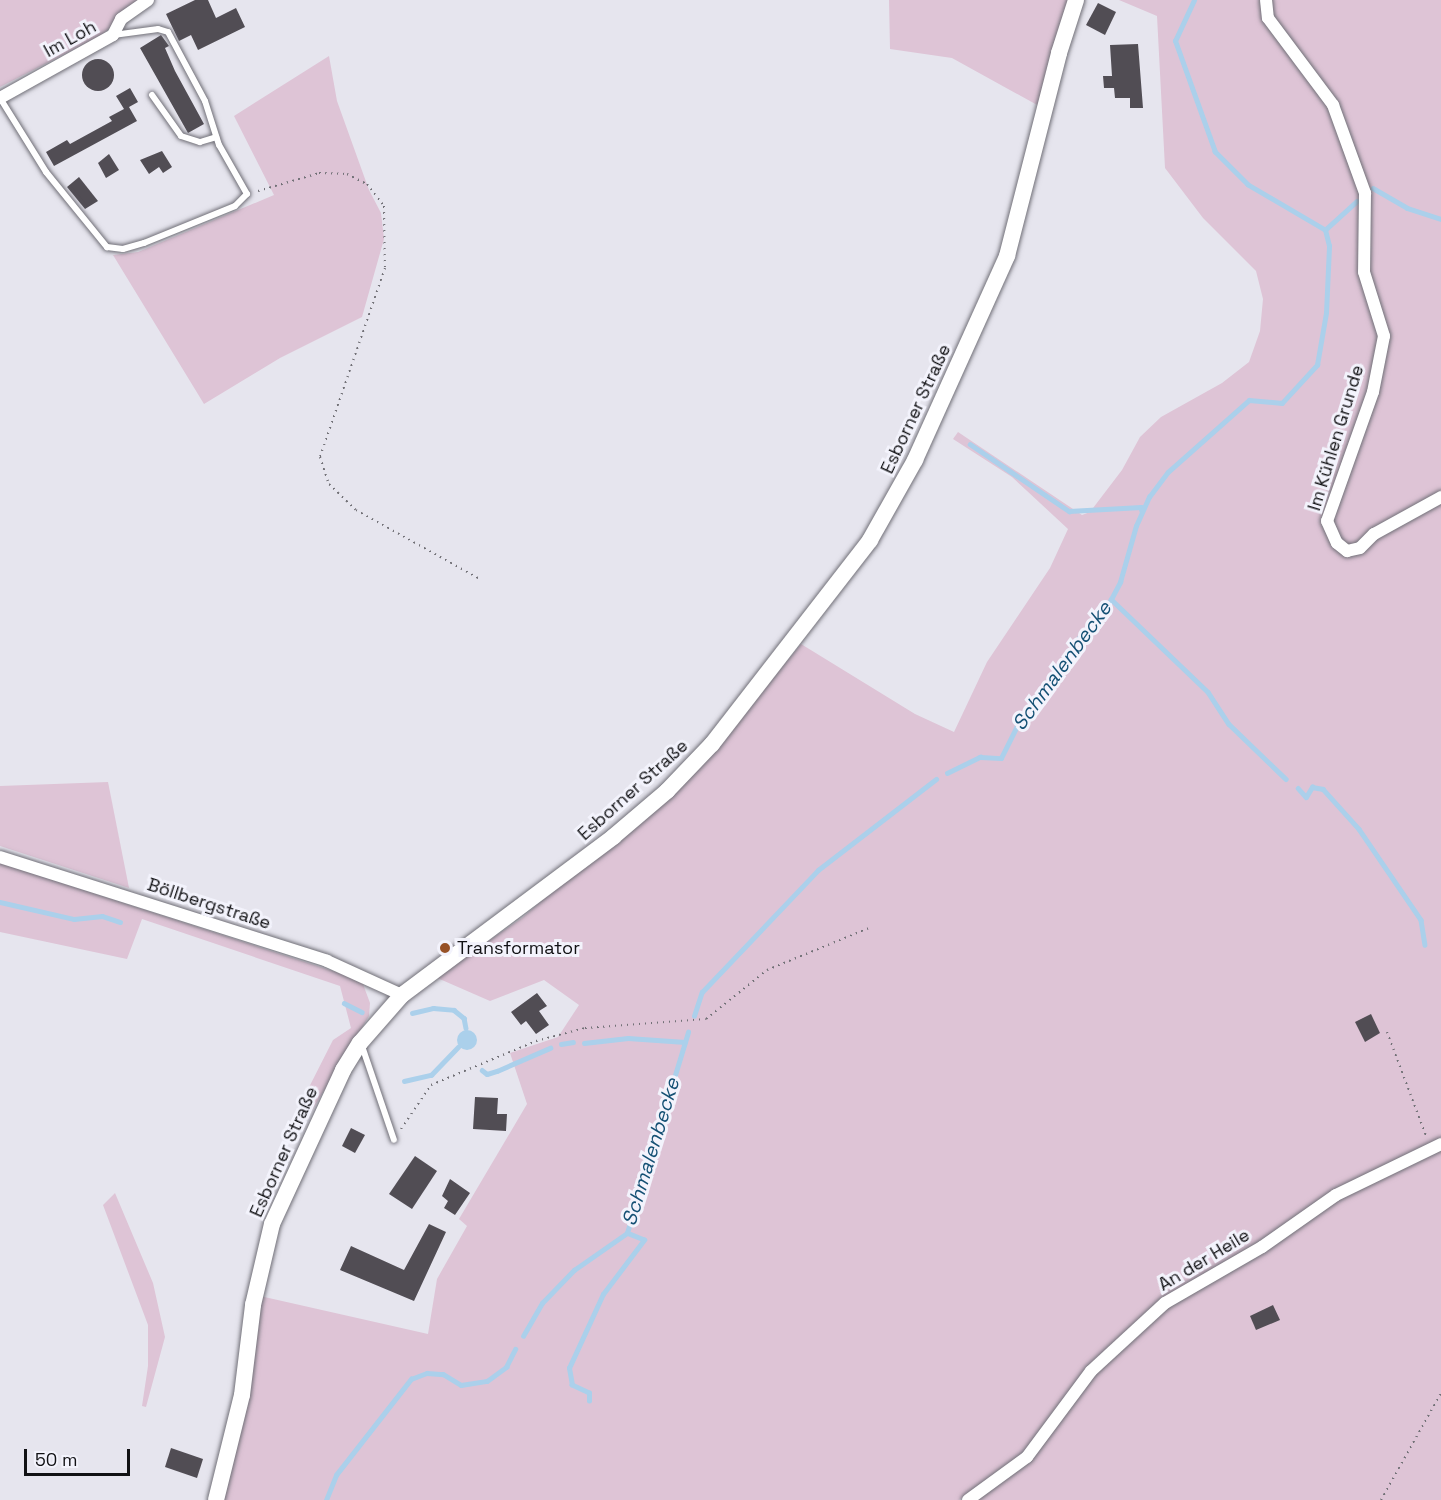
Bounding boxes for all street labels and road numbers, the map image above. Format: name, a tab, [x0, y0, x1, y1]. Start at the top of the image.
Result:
street label: Im Loh	[40, 16, 100, 62]
street label: Esborner Straße	[877, 341, 955, 477]
street label: Im Kühlen Grunde	[1304, 363, 1368, 513]
street label: Esborner Straße	[574, 735, 692, 845]
street label: Böllbergstraße	[145, 874, 273, 934]
street label: Esborner Straße	[246, 1084, 322, 1220]
street label: An der Heile	[1154, 1224, 1254, 1296]

